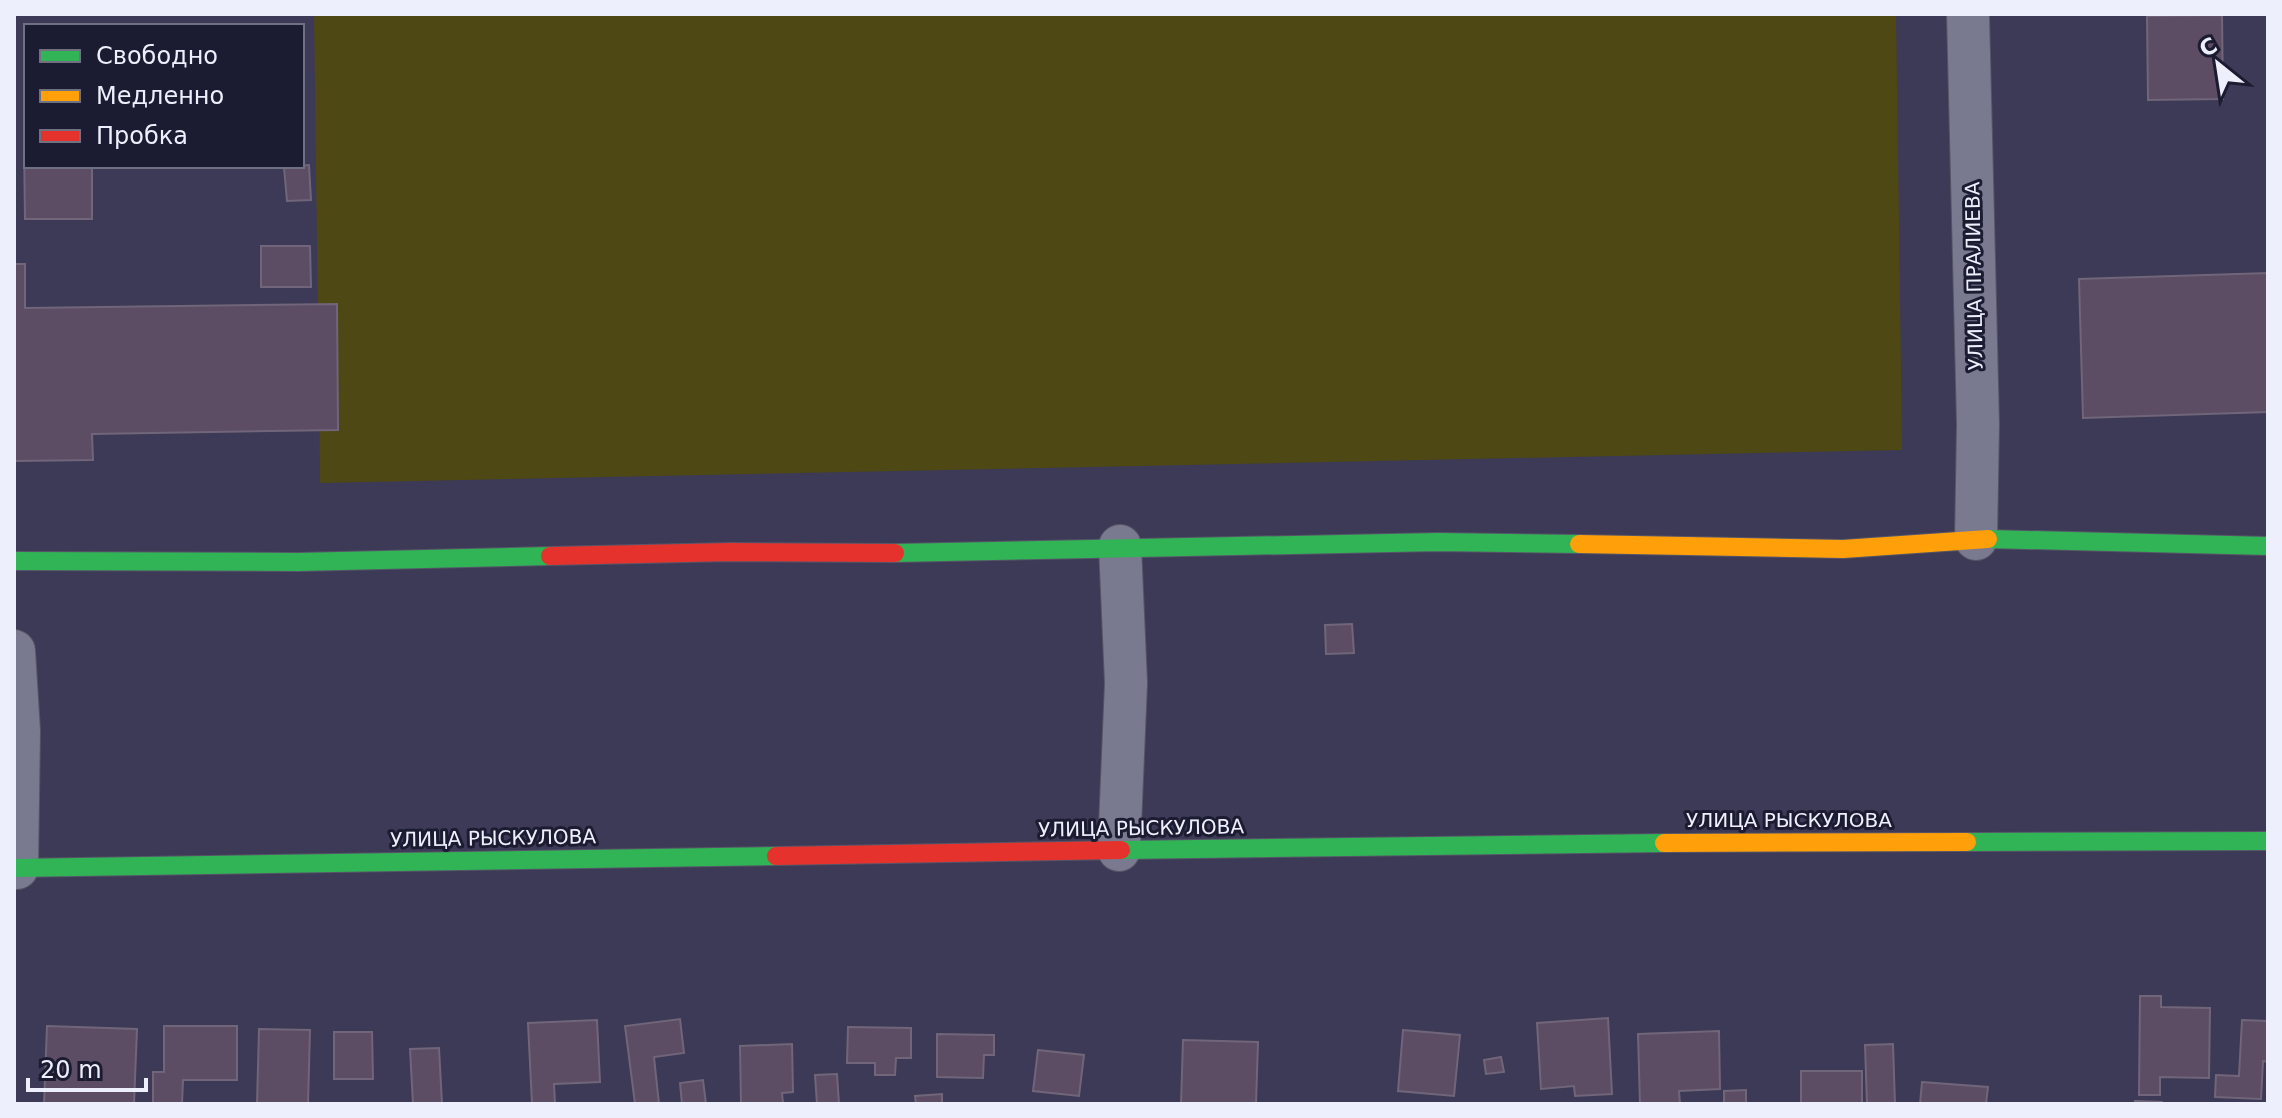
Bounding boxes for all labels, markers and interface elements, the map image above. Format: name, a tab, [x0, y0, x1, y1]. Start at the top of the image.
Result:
legend	[24, 24, 304, 168]
north arrow	[2178, 24, 2258, 104]
text: С	[2195, 32, 2221, 62]
text: Свободно	[96, 42, 218, 70]
text: Медленно	[96, 82, 224, 110]
text: Пробка	[96, 122, 188, 150]
street label: УЛИЦА ПРАЛИЕВА	[1960, 181, 1988, 370]
street label: УЛИЦА РЫСКУЛОВА	[1686, 808, 1892, 832]
street label: УЛИЦА РЫСКУЛОВА	[1038, 814, 1245, 842]
street label: УЛИЦА РЫСКУЛОВА	[390, 824, 597, 852]
scale bar	[28, 1042, 146, 1092]
text: 20 m	[40, 1056, 102, 1084]

